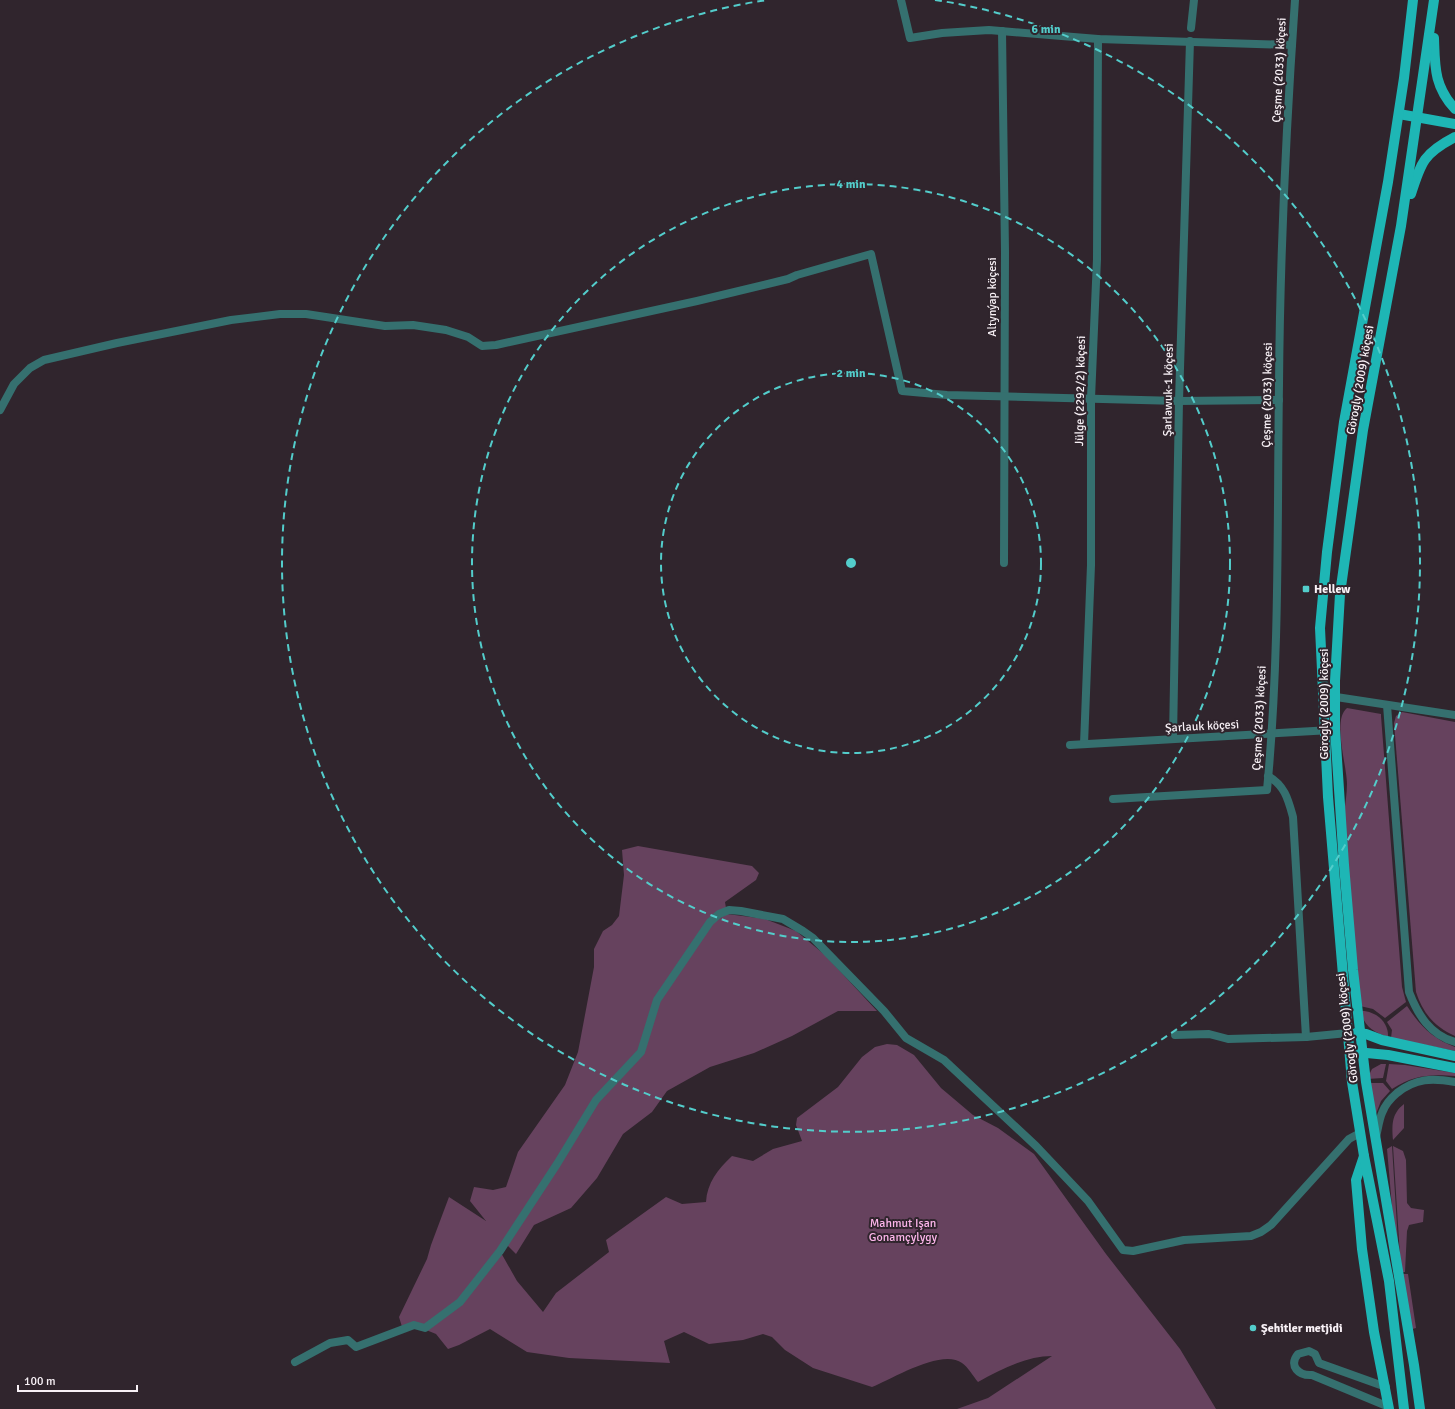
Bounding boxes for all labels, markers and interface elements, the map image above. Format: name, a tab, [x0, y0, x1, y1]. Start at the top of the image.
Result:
street label: Çeşme (2033) köçesi	[1269, 17, 1290, 123]
text: 6 min	[1032, 22, 1061, 37]
text: 4 min	[837, 177, 866, 192]
street label: Altynýap köçesi	[985, 257, 1000, 337]
street label: Görogly (2009) köçesi	[1343, 324, 1378, 436]
street label: Jülge (2292/2) köçesi	[1072, 336, 1089, 446]
street label: Çeşme (2033) köçesi	[1259, 342, 1276, 448]
street label: Şarlawuk-1 köçesi	[1160, 343, 1177, 437]
text: 2 min	[837, 366, 866, 381]
centre of rings	[844, 556, 858, 570]
place label: Hellew	[1314, 582, 1351, 597]
marker: Hellew	[1301, 584, 1311, 594]
street label: Görogly (2009) köçesi	[1317, 648, 1332, 760]
street label: Çeşme (2033) köçesi	[1249, 665, 1270, 771]
street label: Şarlauk köçesi	[1165, 717, 1239, 736]
street label: Görogly (2009) köçesi	[1333, 972, 1362, 1084]
park label: Mahmut Işan Gonamçylygy	[869, 1216, 938, 1245]
place label: Şehitler metjidi	[1261, 1321, 1343, 1336]
marker: Şehitler metjidi	[1248, 1323, 1258, 1333]
scale bar	[18, 1367, 137, 1393]
text: 100 m	[24, 1374, 56, 1389]

